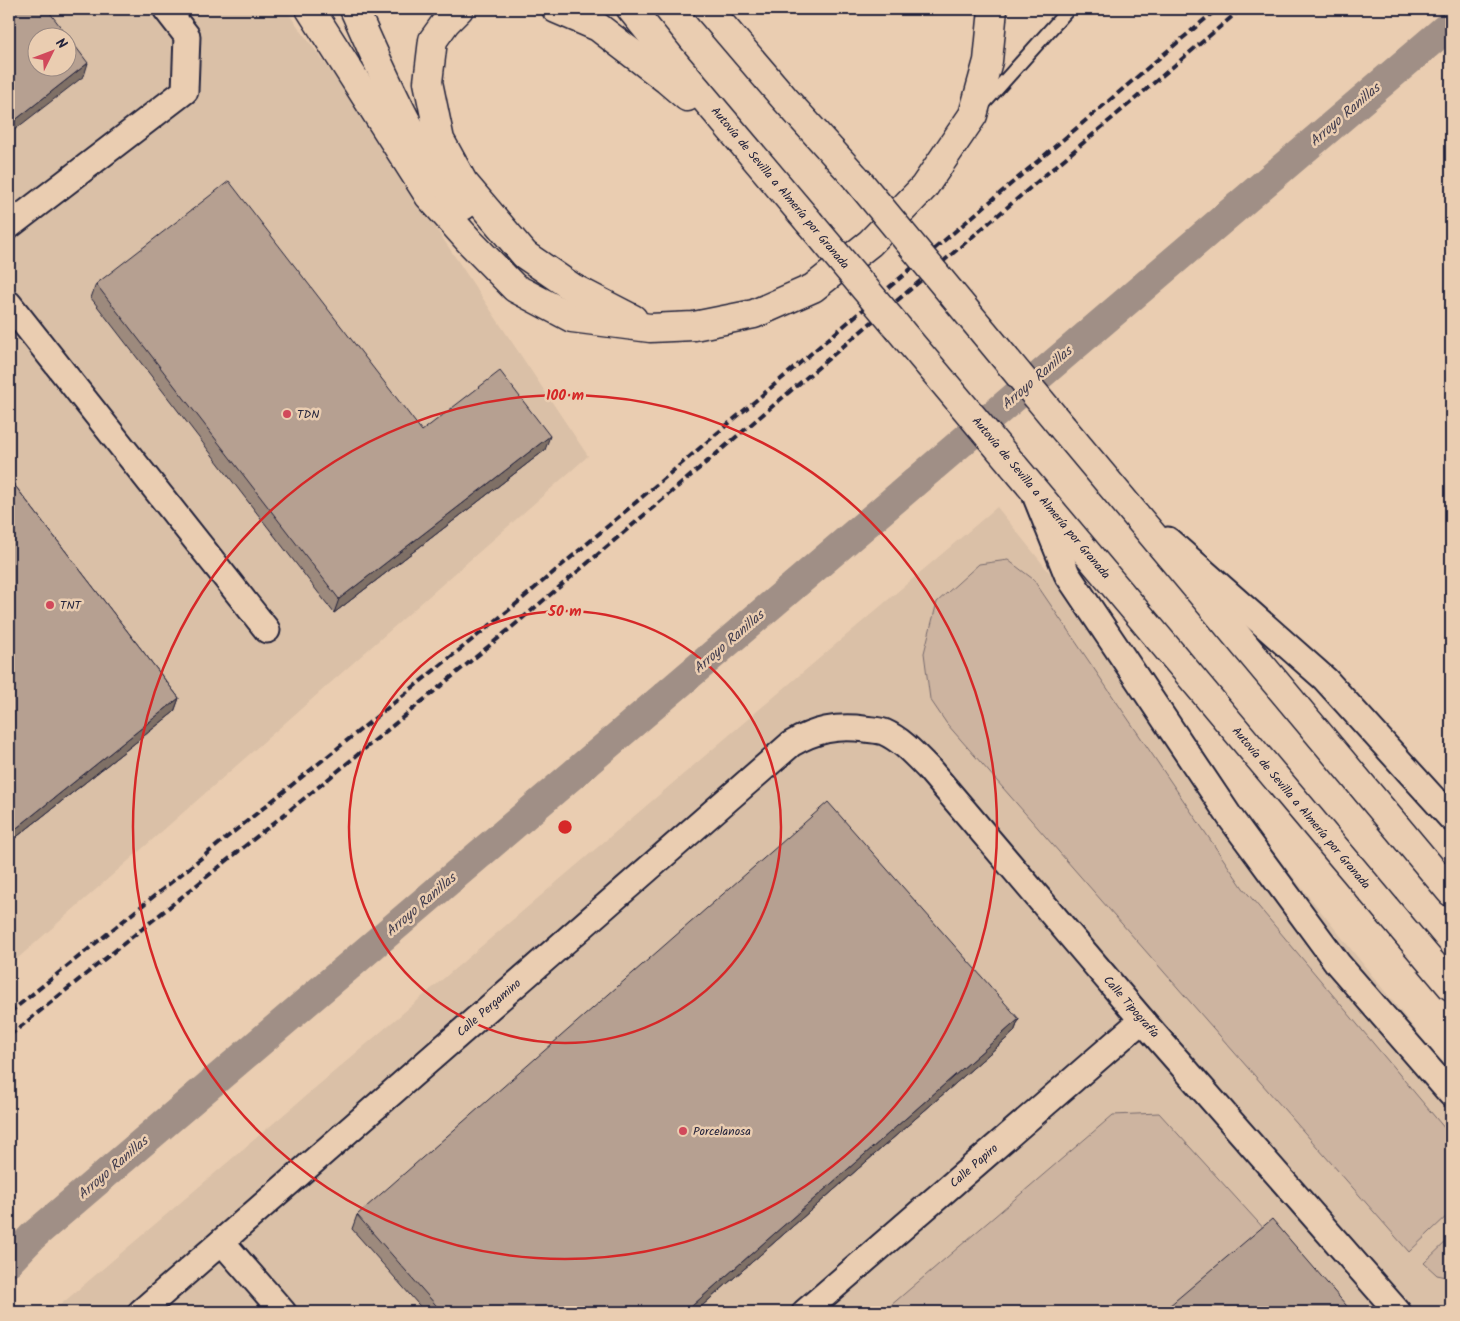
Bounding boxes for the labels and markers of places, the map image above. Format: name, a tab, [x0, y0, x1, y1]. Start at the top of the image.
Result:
place label: TDN	[297, 405, 319, 424]
marker: TDN	[281, 408, 293, 420]
place label: TNT	[60, 596, 83, 615]
marker: TNT	[44, 599, 56, 611]
centre of rings	[556, 818, 574, 836]
place label: Porcelanosa	[693, 1122, 751, 1141]
marker: Porcelanosa	[677, 1125, 689, 1137]

